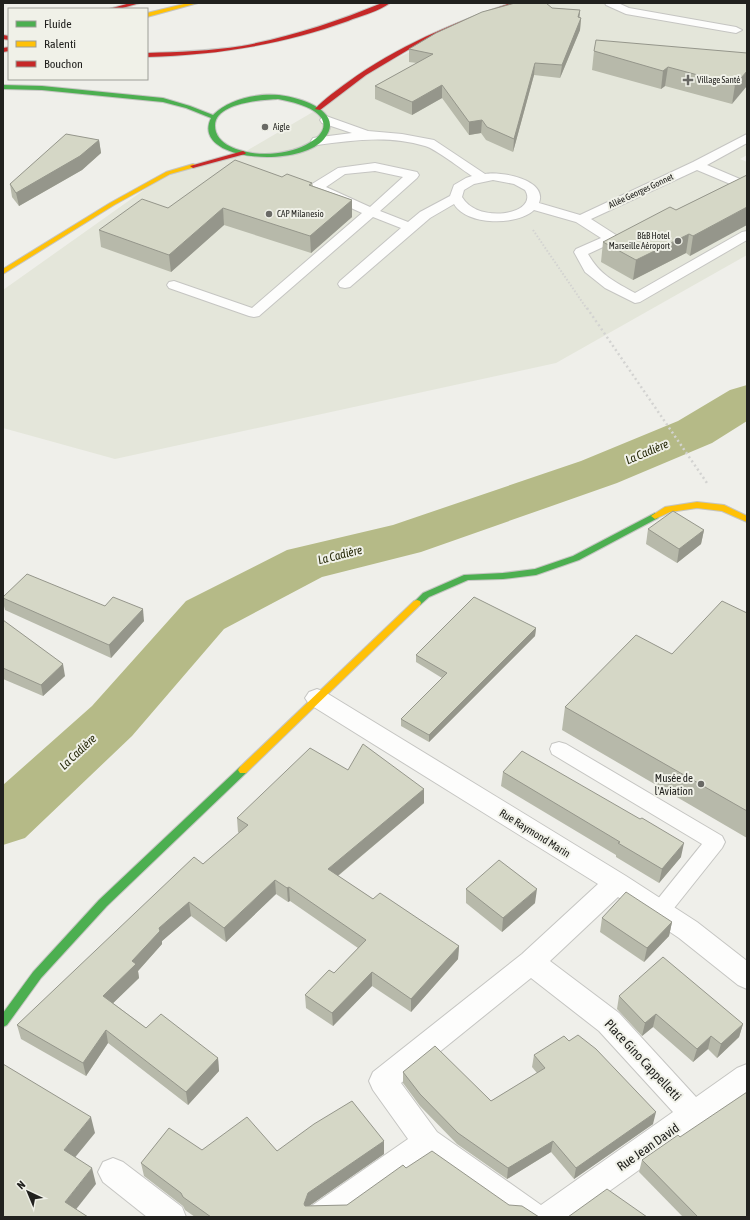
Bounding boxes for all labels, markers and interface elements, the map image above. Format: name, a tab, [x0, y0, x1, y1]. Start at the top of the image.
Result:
legend	[8, 8, 148, 80]
text: Fluide	[44, 17, 72, 31]
text: Ralenti	[44, 37, 76, 51]
text: Bouchon	[44, 57, 83, 71]
marker: Village Santé	[682, 74, 694, 86]
place label: Village Santé	[697, 75, 740, 85]
marker: Aigle	[260, 122, 270, 132]
place label: Aigle	[273, 122, 290, 132]
street label: Allée Georges Gonnet	[607, 171, 675, 210]
marker: CAP Milanesio	[264, 209, 274, 219]
place label: CAP Milanesio	[277, 209, 324, 219]
place label: B&B Hotel Marseille Aéroport	[609, 231, 671, 251]
marker: B&B Hotel Marseille Aéroport	[673, 236, 683, 246]
water label: La Cadière	[623, 436, 671, 467]
water label: La Cadière	[316, 543, 364, 567]
water label: La Cadière	[57, 731, 100, 773]
place label: Musée de l'Aviation	[655, 772, 693, 797]
marker: Musée de l'Aviation	[696, 779, 706, 789]
street label: Rue Raymond Marin	[497, 806, 573, 860]
street label: Place Gino Cappelletti	[601, 1016, 685, 1104]
street label: Rue Jean David	[614, 1120, 682, 1174]
north arrow	[8, 1172, 48, 1212]
text: N	[15, 1178, 28, 1191]

